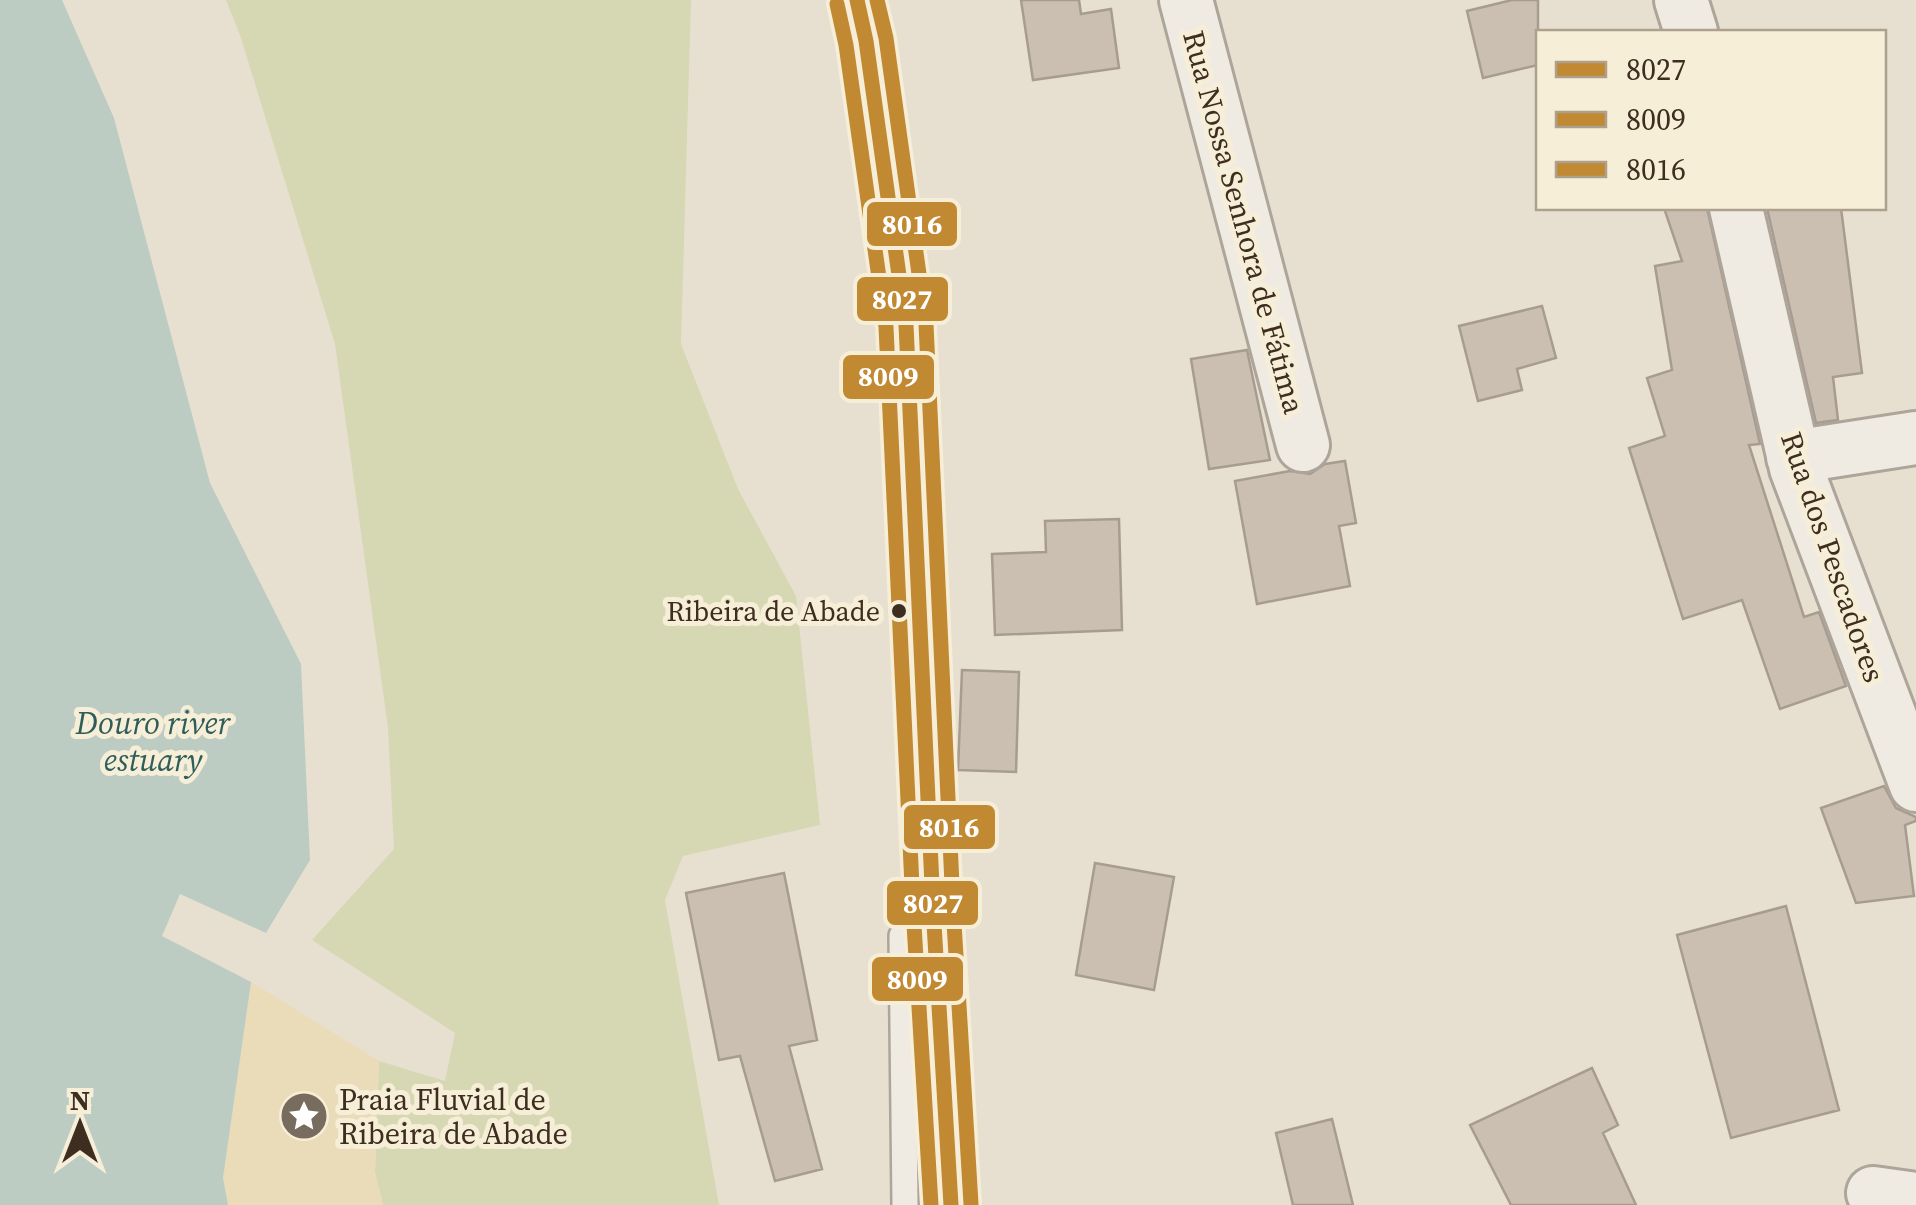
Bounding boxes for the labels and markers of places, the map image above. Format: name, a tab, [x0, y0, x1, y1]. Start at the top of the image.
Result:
place label: Ribeira de Abade	[666, 592, 880, 630]
marker: Ribeira de Abade	[889, 601, 909, 621]
place label: Praia Fluvial de Ribeira de Abade	[339, 1079, 568, 1154]
place icon: Praia Fluvial de Ribeira de Abade	[278, 1090, 330, 1142]

